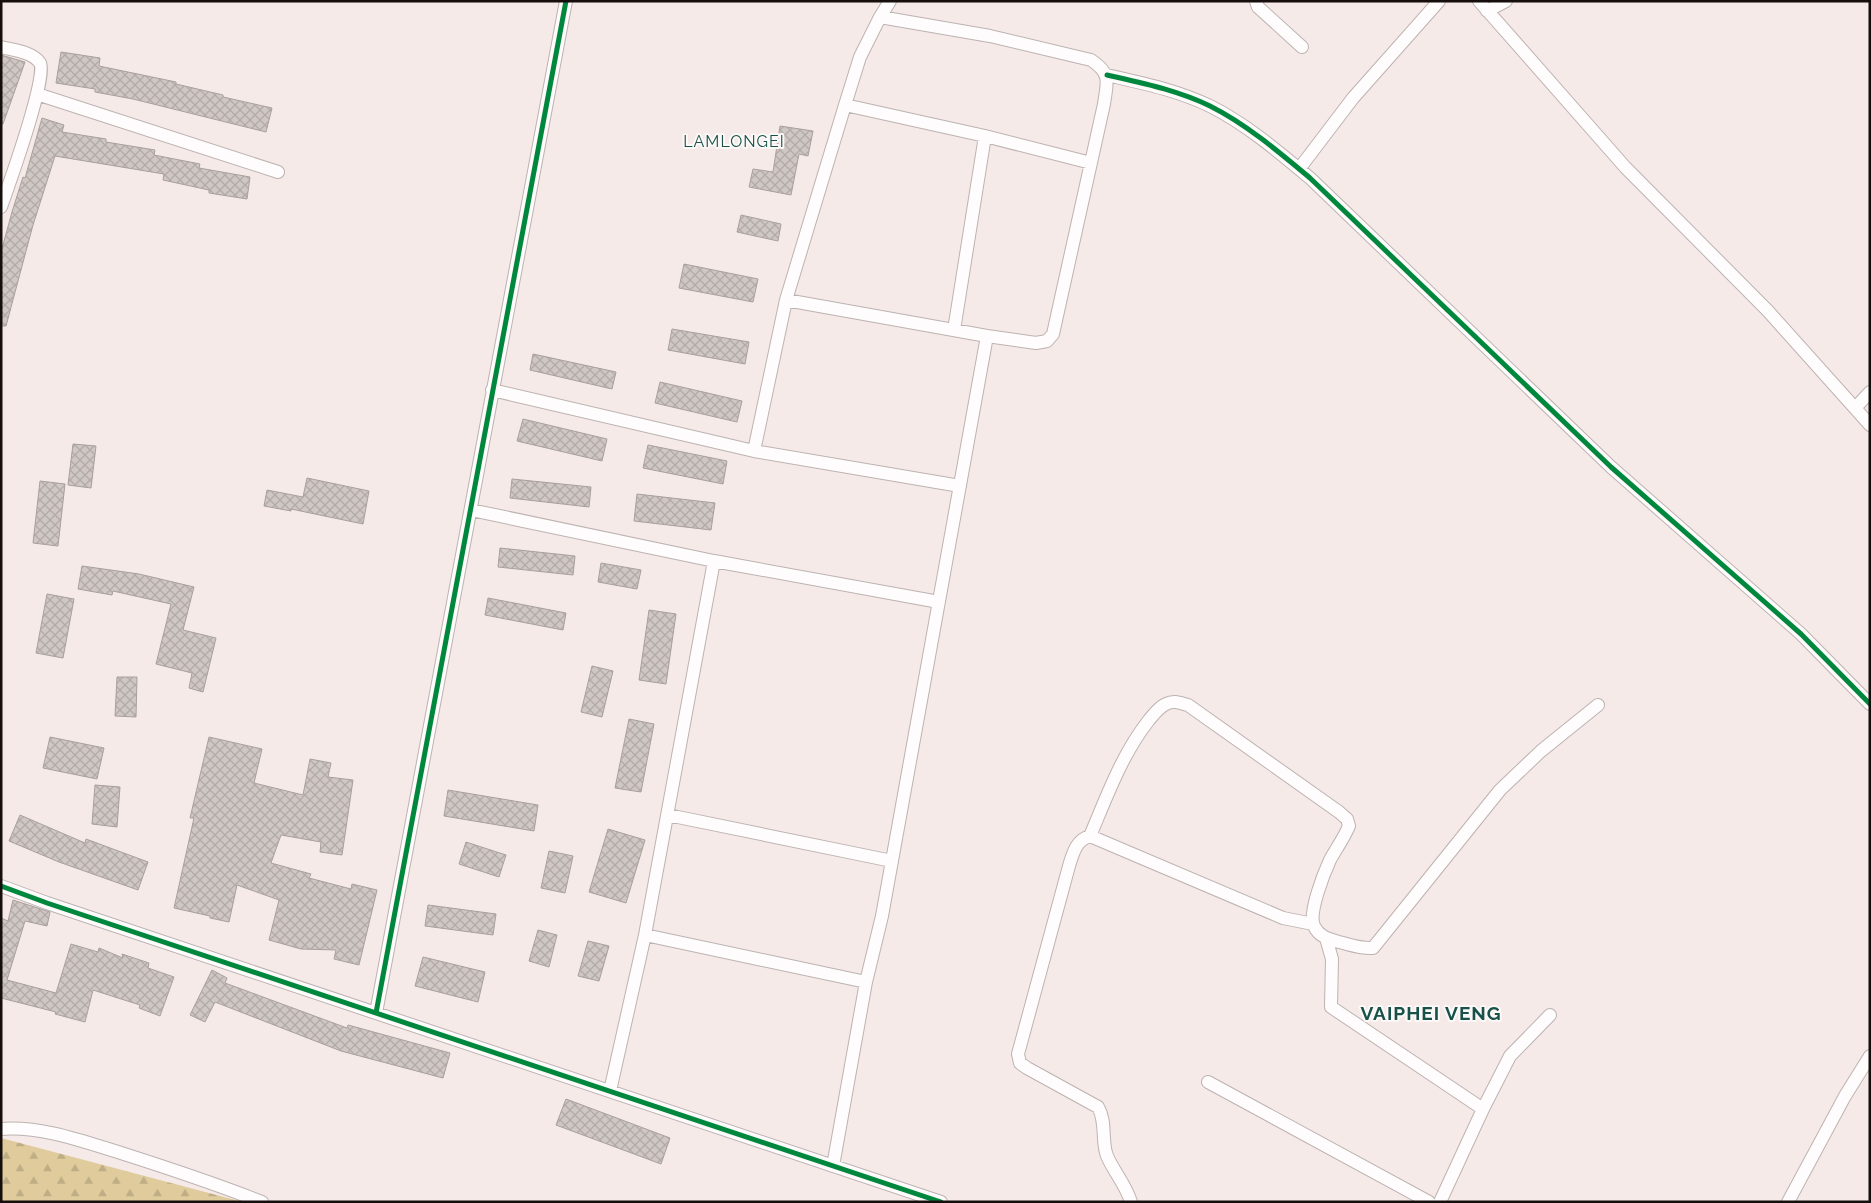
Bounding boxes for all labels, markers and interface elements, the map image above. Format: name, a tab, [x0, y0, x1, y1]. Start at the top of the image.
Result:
district label: LAMLONGEI	[683, 132, 785, 151]
district label: VAIPHEI VENG	[1360, 1002, 1502, 1024]

